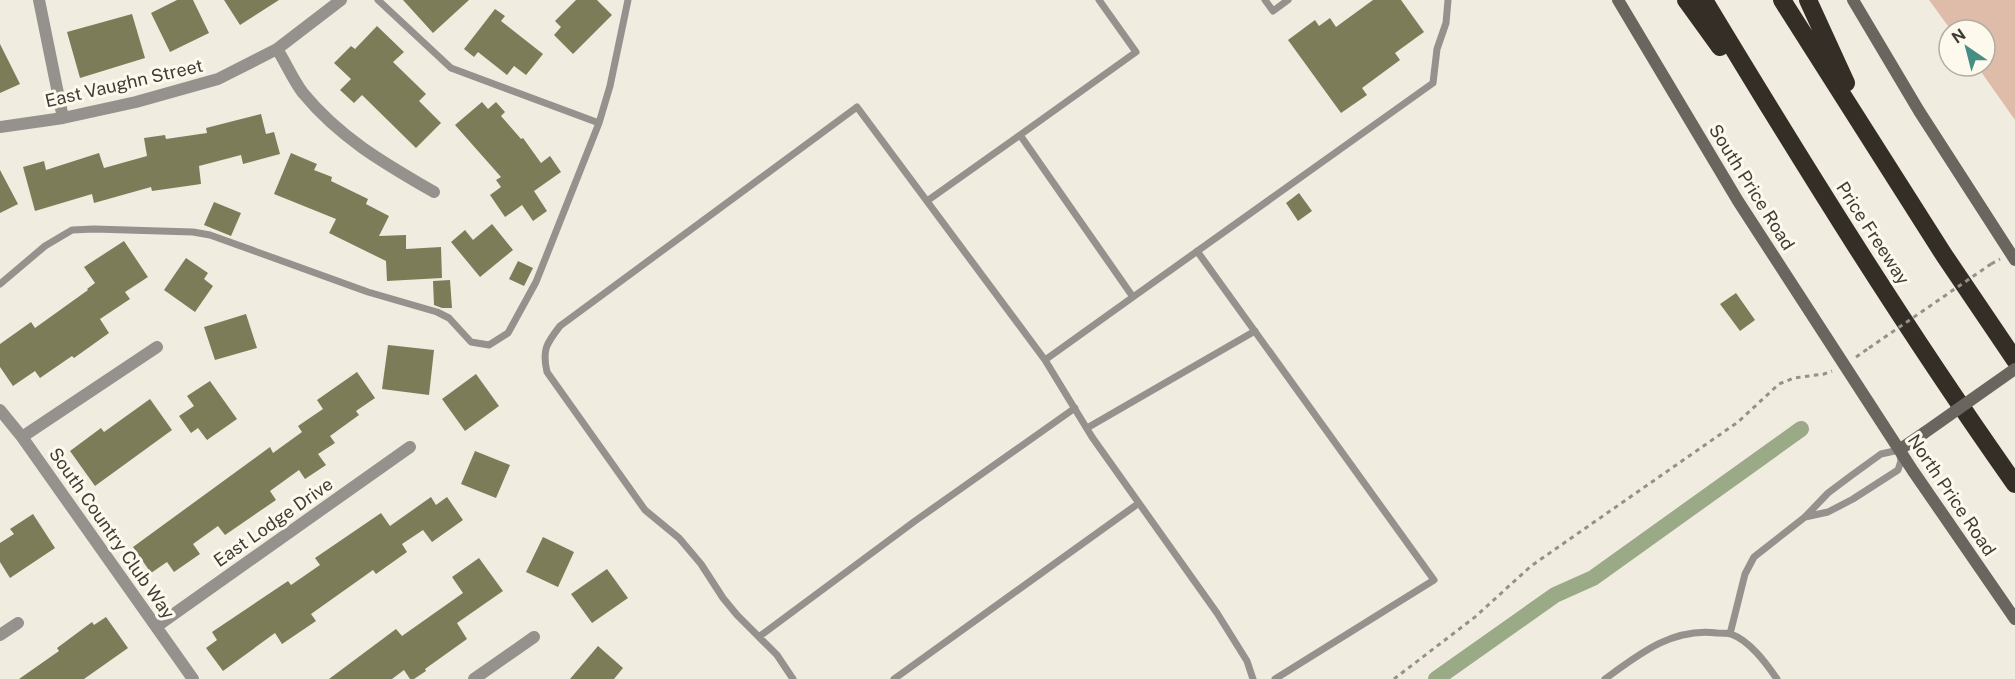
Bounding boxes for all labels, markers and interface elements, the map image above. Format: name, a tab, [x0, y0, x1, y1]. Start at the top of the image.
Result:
north arrow	[1937, 18, 1997, 78]
text: N	[1948, 25, 1969, 47]
street label: East Vaughn Street	[43, 55, 205, 111]
street label: South Price Road	[1705, 120, 1799, 254]
street label: Price Freeway	[1832, 178, 1914, 289]
street label: North Price Road	[1904, 430, 2000, 560]
street label: South Country Club Way	[45, 443, 179, 623]
street label: East Lodge Drive	[209, 473, 337, 571]

